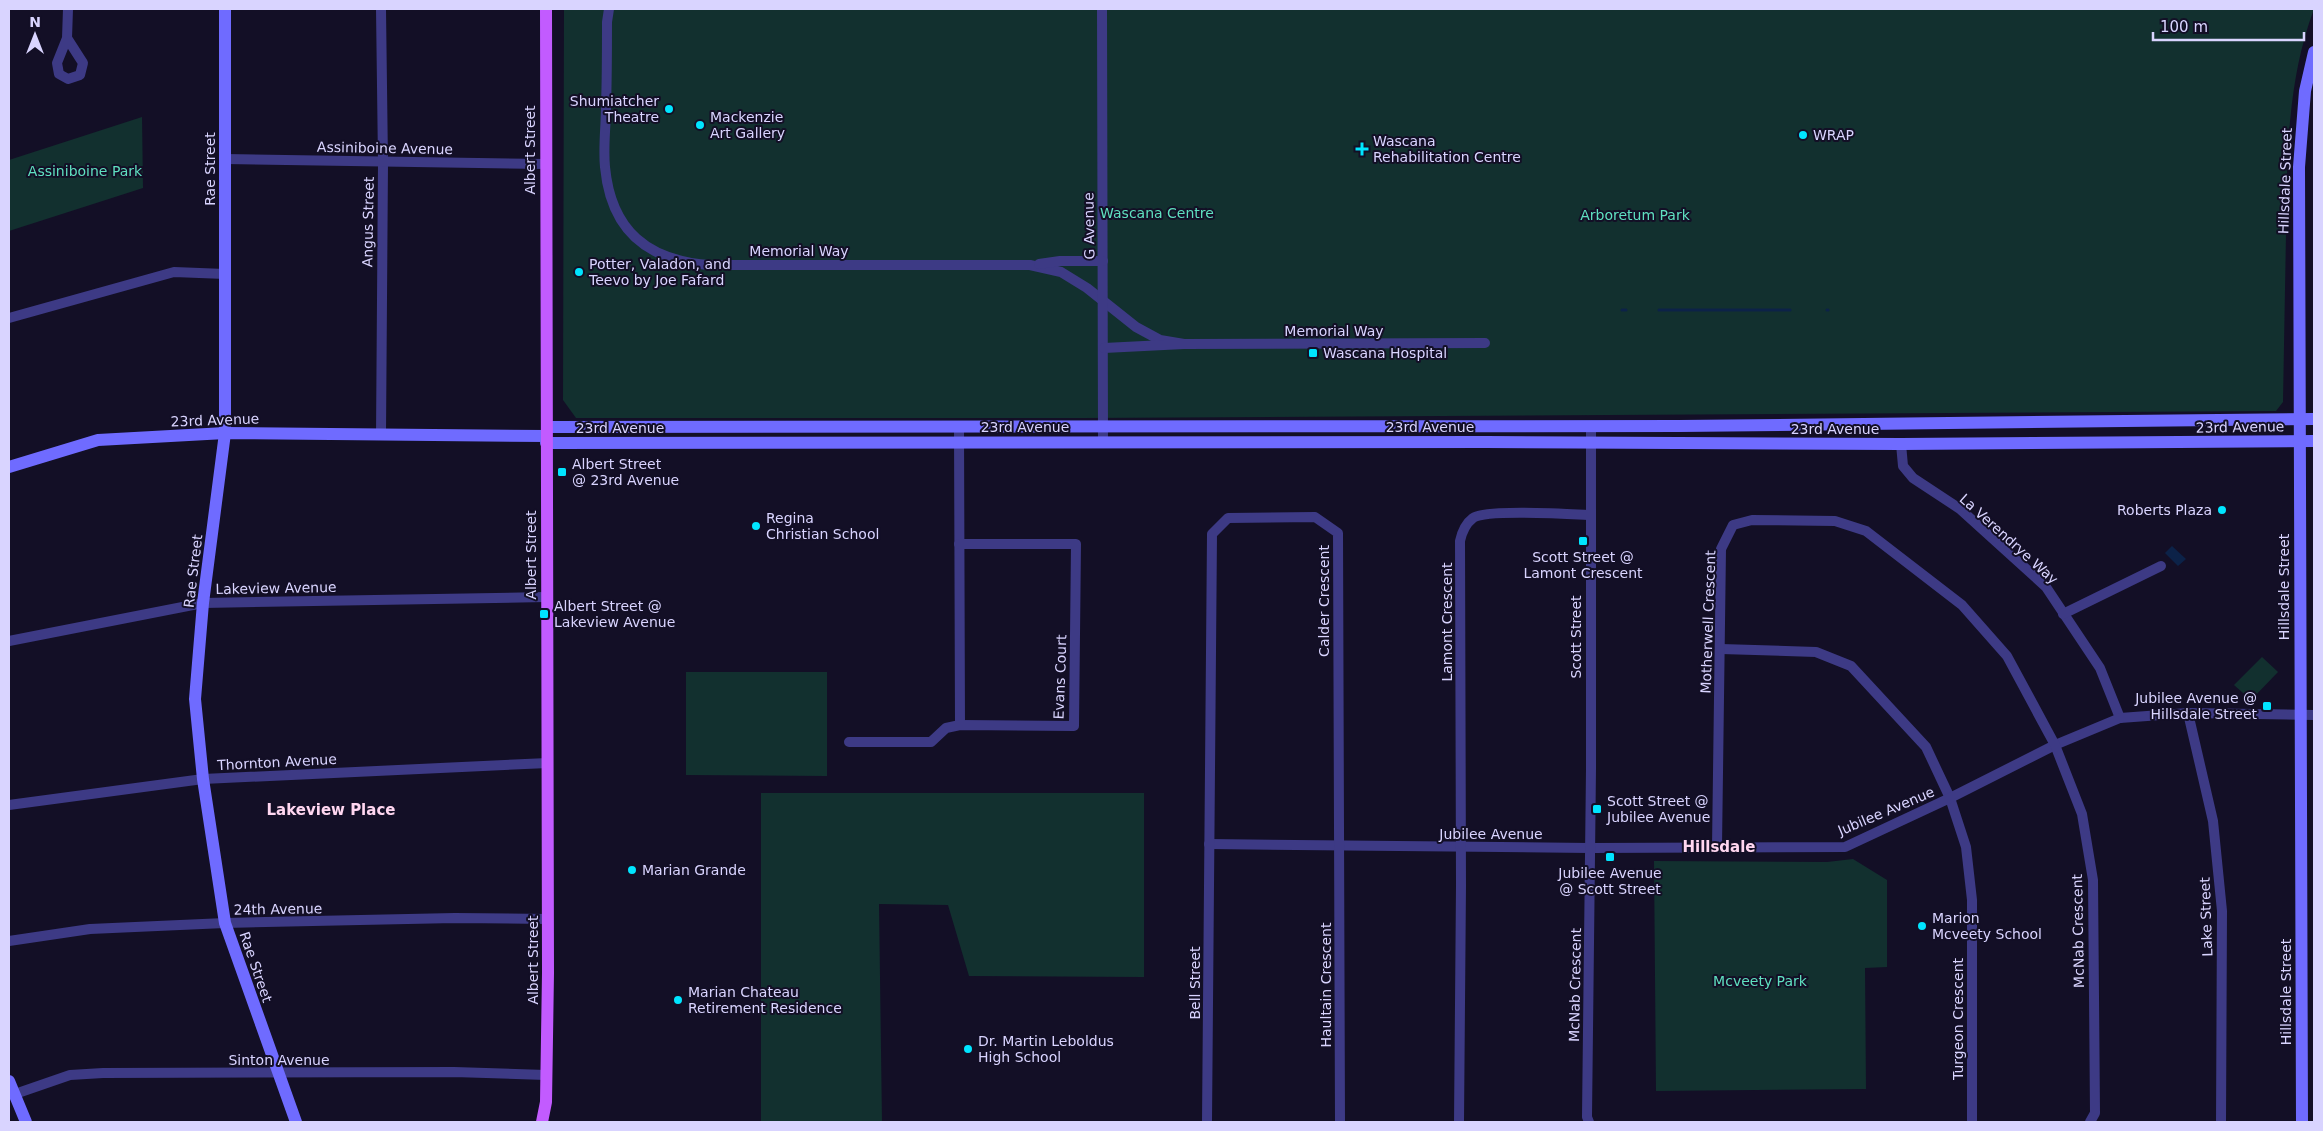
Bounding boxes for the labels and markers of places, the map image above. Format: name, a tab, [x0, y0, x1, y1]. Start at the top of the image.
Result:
place label: Shumiatcher Theatre	[570, 93, 659, 125]
marker: Shumiatcher Theatre	[663, 103, 675, 115]
place label: Mackenzie Art Gallery	[710, 109, 785, 141]
marker: Mackenzie Art Gallery	[694, 119, 706, 131]
place label: WRAP	[1813, 127, 1854, 143]
marker: WRAP	[1797, 129, 1809, 141]
place label: Wascana Rehabilitation Centre	[1373, 133, 1521, 165]
marker: Wascana Rehabilitation Centre	[1355, 142, 1369, 156]
place label: Potter, Valadon, and Teevo by Joe Fafard	[588, 256, 731, 288]
marker: Potter, Valadon, and Teevo by Joe Fafard	[573, 266, 585, 278]
place label: Wascana Hospital	[1323, 345, 1447, 361]
marker: Wascana Hospital	[1307, 347, 1319, 359]
place label: Albert Street @ 23rd Avenue	[572, 456, 679, 488]
marker: Albert Street @ 23rd Avenue	[556, 466, 568, 478]
place label: Roberts Plaza	[2117, 502, 2212, 518]
marker: Roberts Plaza	[2216, 504, 2228, 516]
place label: Regina Christian School	[766, 510, 879, 542]
marker: Regina Christian School	[750, 520, 762, 532]
marker: Scott Street @ Lamont Crescent	[1577, 535, 1589, 547]
place label: Scott Street @ Lamont Crescent	[1523, 549, 1643, 581]
place label: Albert Street @ Lakeview Avenue	[554, 598, 675, 630]
marker: Albert Street @ Lakeview Avenue	[538, 608, 550, 620]
place label: Jubilee Avenue @ Hillsdale Street	[2134, 690, 2258, 722]
marker: Jubilee Avenue @ Hillsdale Street	[2261, 700, 2273, 712]
place label: Scott Street @ Jubilee Avenue	[1606, 793, 1710, 825]
marker: Scott Street @ Jubilee Avenue	[1591, 803, 1603, 815]
marker: Jubilee Avenue @ Scott Street	[1604, 851, 1616, 863]
place label: Marian Grande	[642, 862, 746, 878]
marker: Marian Grande	[626, 864, 638, 876]
place label: Jubilee Avenue @ Scott Street	[1557, 865, 1662, 897]
place label: Marion Mcveety School	[1932, 910, 2042, 942]
marker: Marion Mcveety School	[1916, 920, 1928, 932]
place label: Marian Chateau Retirement Residence	[688, 984, 842, 1016]
marker: Marian Chateau Retirement Residence	[672, 994, 684, 1006]
place label: Dr. Martin Leboldus High School	[978, 1033, 1114, 1065]
marker: Dr. Martin Leboldus High School	[962, 1043, 974, 1055]

